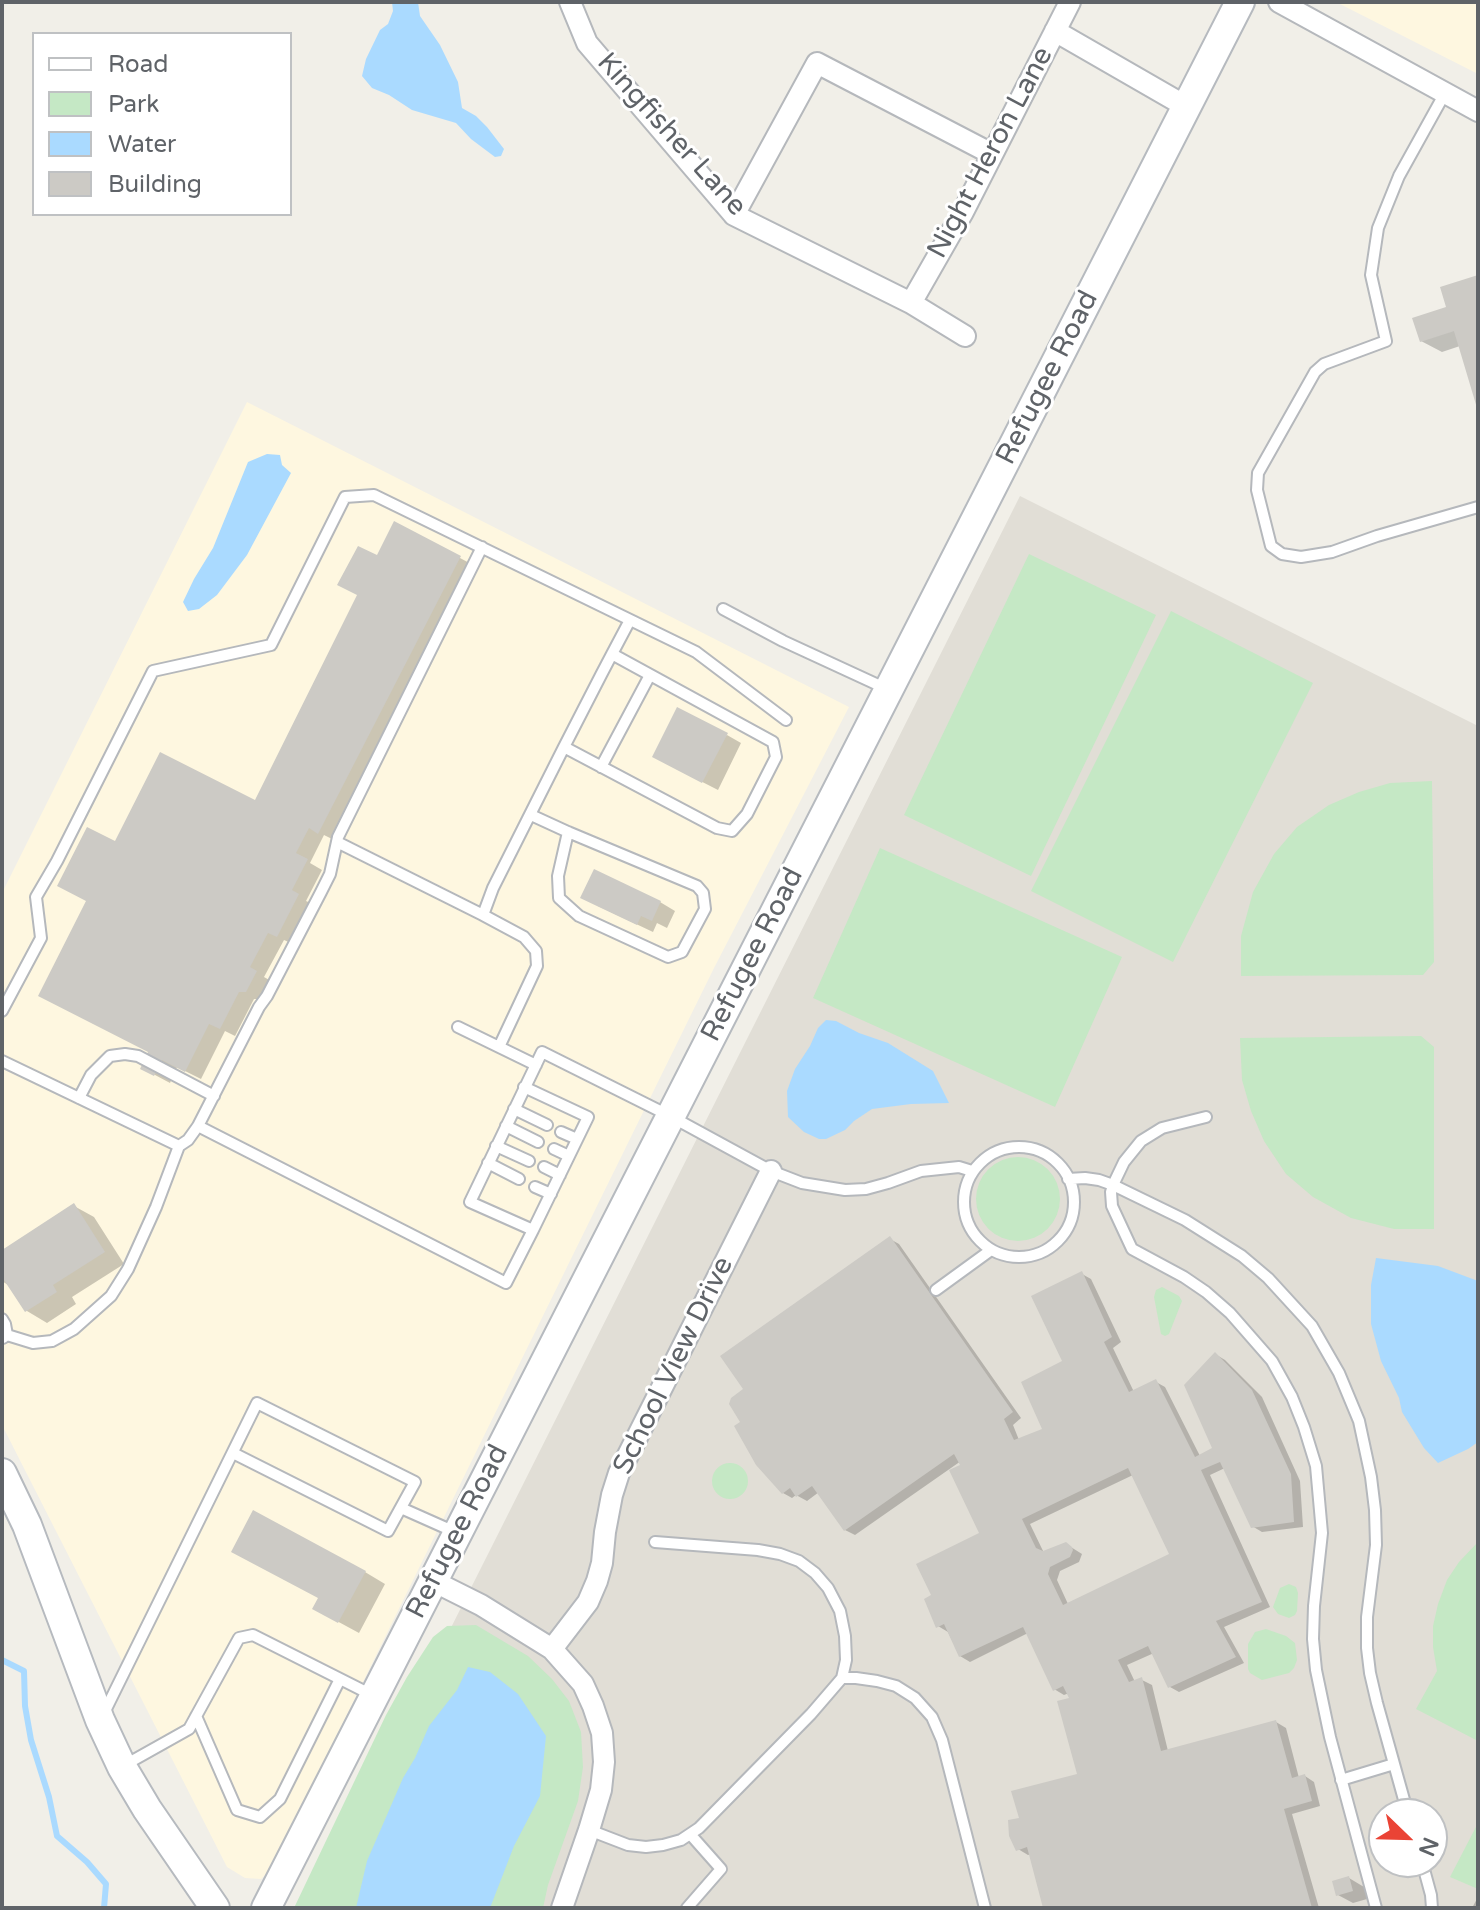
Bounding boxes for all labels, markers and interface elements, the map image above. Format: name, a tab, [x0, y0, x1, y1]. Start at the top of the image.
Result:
legend	[32, 32, 292, 216]
street label: Night Heron Lane	[921, 42, 1061, 264]
street label: Kingfisher Lane	[589, 47, 753, 223]
text: Road	[108, 50, 168, 79]
text: Park	[108, 90, 159, 119]
text: Water	[108, 130, 176, 159]
text: Building	[108, 170, 202, 199]
street label: Refugee Road	[990, 285, 1106, 471]
street label: Refugee Road	[695, 862, 811, 1048]
street label: School View Drive	[607, 1252, 741, 1480]
street label: Refugee Road	[400, 1439, 516, 1625]
north arrow	[1368, 1798, 1448, 1878]
text: N	[1413, 1833, 1444, 1860]

